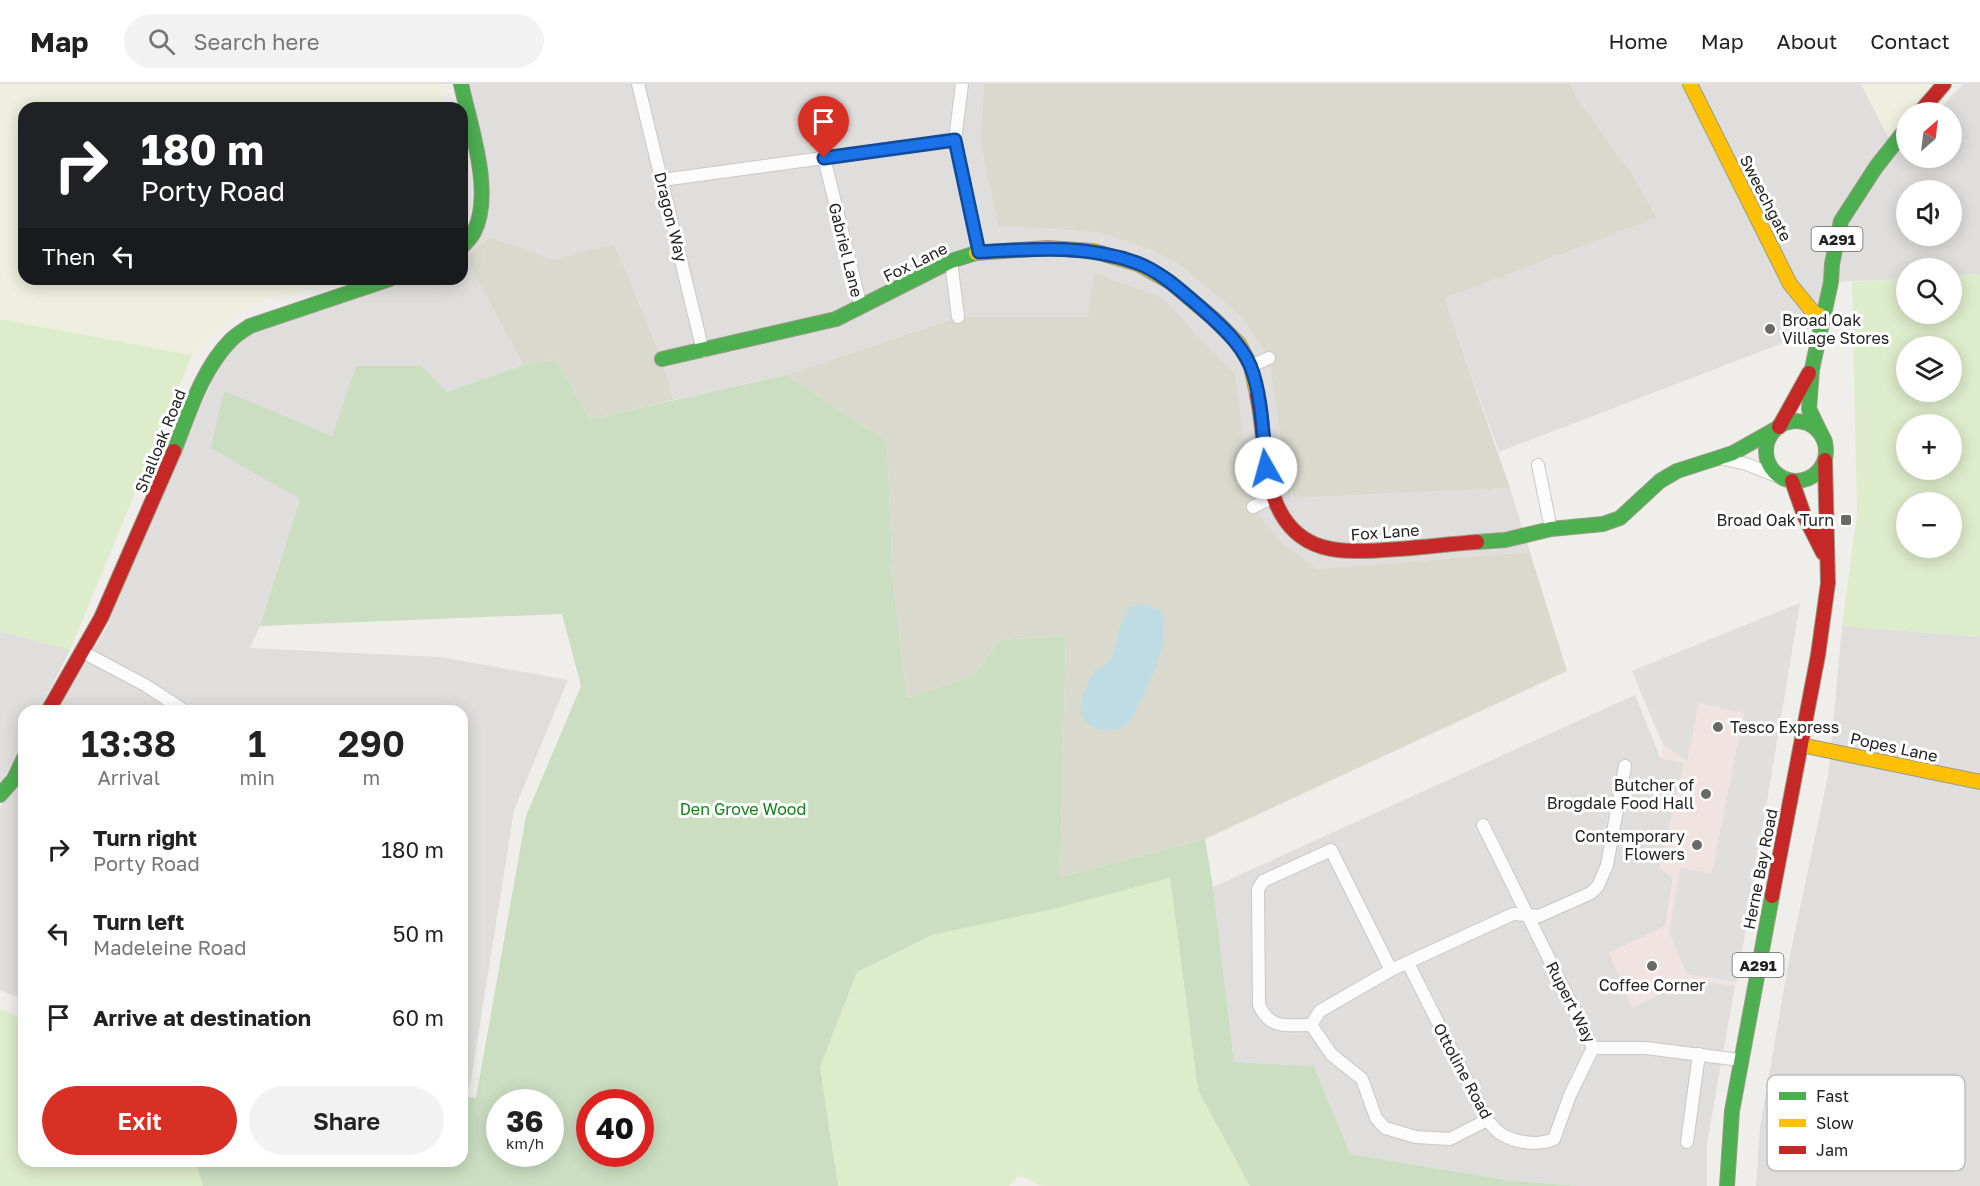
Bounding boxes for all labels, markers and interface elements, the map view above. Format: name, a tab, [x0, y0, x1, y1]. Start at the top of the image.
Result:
search box	[124, 14, 544, 68]
text: Map	[30, 25, 88, 58]
icon: search	[145, 25, 178, 58]
text: Search here	[193, 28, 319, 55]
text: Home	[1608, 28, 1668, 54]
text: Map	[1701, 28, 1744, 54]
text: About	[1777, 28, 1837, 54]
text: Contact	[1870, 28, 1950, 54]
pin	[798, 96, 849, 158]
north arrow	[1896, 102, 1962, 168]
map controls	[1896, 102, 1962, 558]
icon: arrive	[807, 105, 840, 138]
text: 180 m	[141, 124, 264, 174]
icon: right	[42, 126, 120, 204]
street label: Sweechgate	[1736, 151, 1796, 245]
street label: Dragon Way	[650, 170, 692, 264]
text: Porty Road	[141, 175, 285, 207]
button: sound	[1896, 180, 1962, 246]
street label: Gabriel Lane	[825, 201, 867, 299]
road number: A291	[1812, 227, 1862, 251]
street label: Fox Lane	[880, 238, 950, 286]
icon: left	[107, 240, 140, 273]
text: Then	[42, 243, 95, 270]
button: search	[1896, 258, 1962, 324]
place label: Broad Oak Village Stores	[1782, 310, 1889, 348]
marker: Broad Oak Village Stores	[1763, 322, 1777, 336]
button: layers	[1896, 336, 1962, 402]
street label: Shalloak Road	[130, 386, 190, 496]
button: +	[1896, 414, 1962, 480]
position arrow	[1234, 436, 1298, 500]
button: −	[1896, 492, 1962, 558]
place label: Broad Oak Turn	[1717, 510, 1834, 530]
marker: Broad Oak Turn	[1839, 513, 1853, 527]
street label: Fox Lane	[1350, 520, 1420, 544]
place label: Tesco Express	[1730, 717, 1839, 737]
marker: Tesco Express	[1711, 720, 1725, 734]
text: 13:38	[81, 722, 176, 765]
text: 1	[248, 722, 266, 765]
text: 290	[338, 722, 405, 765]
street label: Popes Lane	[1848, 728, 1940, 766]
text: Arrival	[97, 765, 160, 789]
text: min	[240, 765, 275, 789]
text: m	[363, 765, 380, 789]
place label: Butcher of Brogdale Food Hall	[1547, 775, 1694, 813]
marker: Butcher of Brogdale Food Hall	[1699, 787, 1713, 801]
park label: Den Grove Wood	[680, 799, 806, 819]
street label: Herne Bay Road	[1739, 807, 1781, 931]
text: Turn right	[93, 824, 197, 851]
place label: Contemporary Flowers	[1575, 826, 1685, 864]
icon: right	[42, 833, 75, 866]
text: 180 m	[381, 836, 444, 863]
marker: Contemporary Flowers	[1690, 838, 1704, 852]
text: Porty Road	[93, 851, 200, 875]
text: Turn left	[93, 908, 184, 935]
icon: left	[42, 917, 75, 950]
text: 50 m	[393, 920, 444, 947]
text: Madeleine Road	[93, 935, 246, 959]
road number: A291	[1732, 953, 1784, 977]
street label: Rupert Way	[1542, 958, 1600, 1046]
marker: Coffee Corner	[1645, 959, 1659, 973]
place label: Coffee Corner	[1599, 975, 1705, 995]
icon: arrive	[42, 1001, 75, 1034]
text: Arrive at destination	[93, 1004, 311, 1031]
text: 60 m	[392, 1004, 444, 1031]
street label: Ottoline Road	[1429, 1020, 1497, 1122]
legend	[1767, 1075, 1965, 1171]
button: Exit	[42, 1086, 237, 1155]
button: Share	[249, 1086, 444, 1155]
text: Fast	[1816, 1086, 1849, 1106]
speed limit sign: 40	[576, 1089, 654, 1167]
text: 36	[506, 1103, 544, 1139]
text: Slow	[1816, 1113, 1854, 1133]
text: km/h	[506, 1134, 544, 1152]
text: Jam	[1816, 1140, 1848, 1160]

